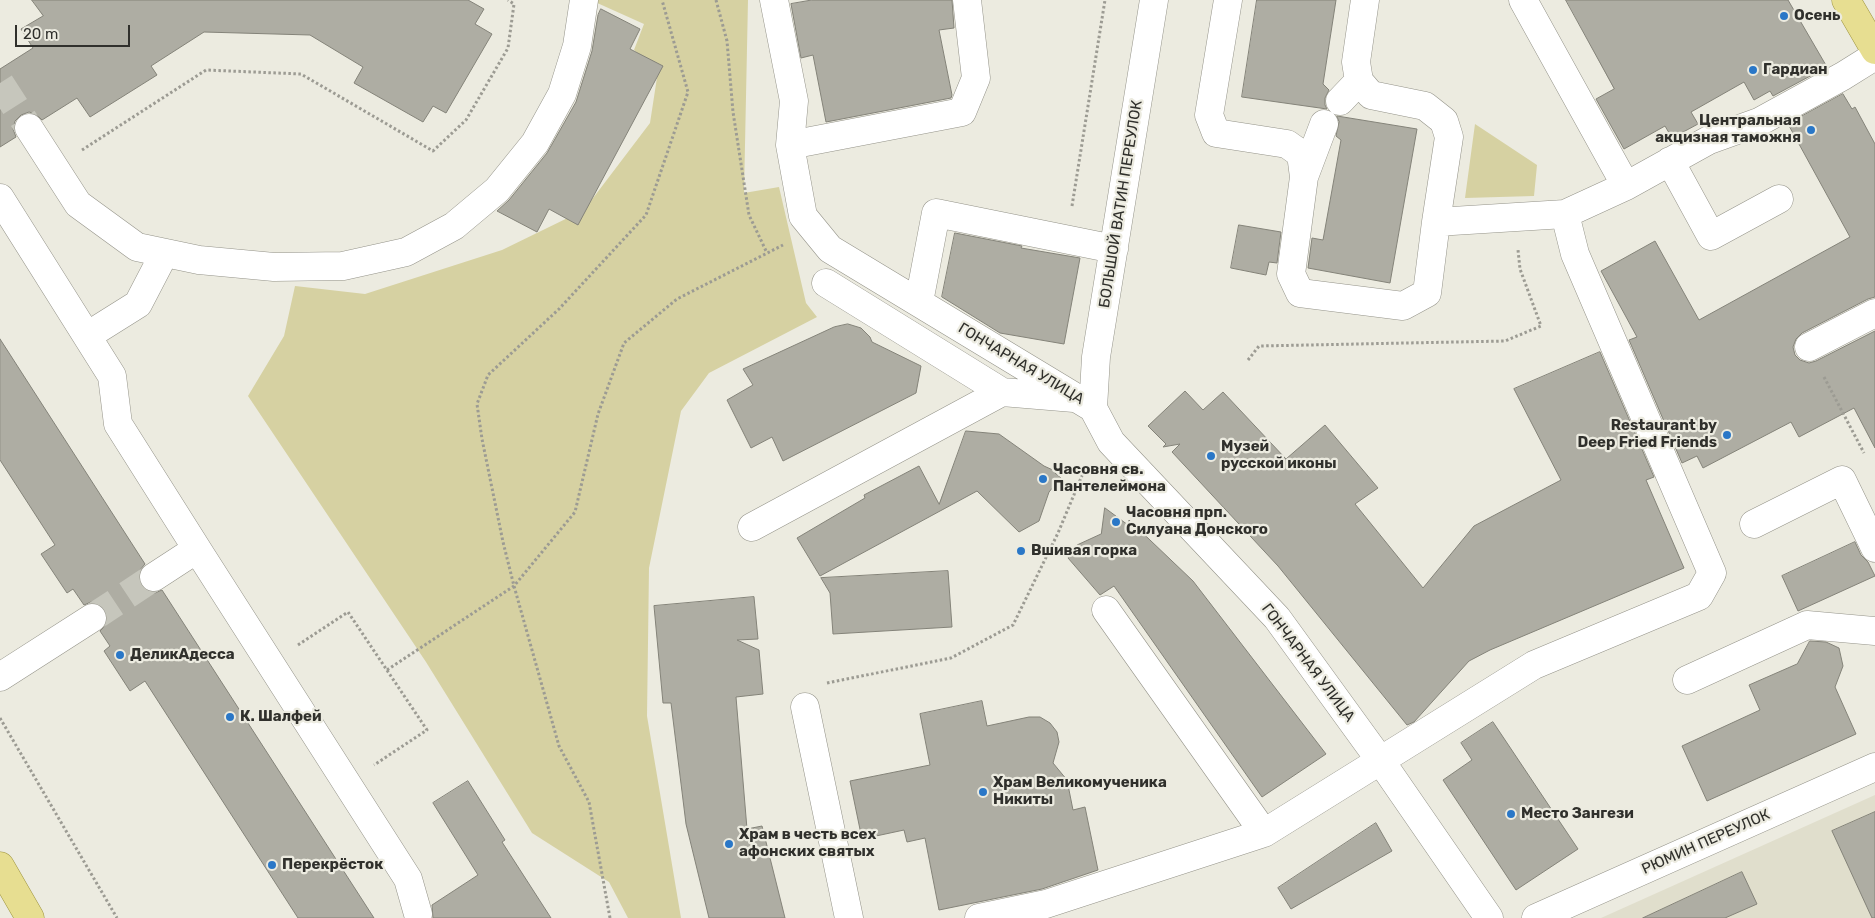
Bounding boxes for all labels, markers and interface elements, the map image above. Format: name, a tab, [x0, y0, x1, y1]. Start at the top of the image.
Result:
place label: Осень	[1794, 7, 1840, 25]
marker: Осень	[1778, 10, 1790, 22]
scale bar	[18, 15, 132, 47]
text: 20 m	[23, 25, 58, 43]
place label: Гардиан	[1763, 61, 1828, 79]
marker: Гардиан	[1747, 64, 1759, 76]
street label: БОЛЬШОЙ ВАТИН ПЕРЕУЛОК	[1096, 99, 1146, 309]
place label: Центральная акцизная таможня	[1655, 112, 1801, 147]
marker: Центральная акцизная таможня	[1805, 124, 1817, 136]
street label: ГОНЧАРНАЯ УЛИЦА	[955, 319, 1087, 409]
place label: Restaurant by Deep Fried Friends	[1577, 417, 1717, 452]
marker: Restaurant by Deep Fried Friends	[1721, 429, 1733, 441]
place label: Музей русской иконы	[1221, 438, 1337, 473]
marker: Музей русской иконы	[1205, 450, 1217, 462]
place label: Часовня св. Пантелеймона	[1053, 461, 1166, 496]
marker: Часовня св. Пантелеймона	[1037, 473, 1049, 485]
place label: Часовня прп. Силуана Донского	[1126, 504, 1268, 539]
marker: Часовня прп. Силуана Донского	[1110, 516, 1122, 528]
place label: Вшивая горка	[1031, 542, 1137, 560]
marker: Вшивая горка	[1015, 545, 1027, 557]
street label: ГОНЧАРНАЯ УЛИЦА	[1258, 600, 1358, 726]
place label: ДеликАдесса	[130, 646, 235, 664]
marker: ДеликАдесса	[114, 649, 126, 661]
place label: К. Шалфей	[240, 708, 322, 726]
marker: К. Шалфей	[224, 711, 236, 723]
place label: Храм Великомученика Никиты	[993, 774, 1167, 809]
marker: Храм Великомученика Никиты	[977, 786, 989, 798]
place label: Место Зангези	[1521, 805, 1634, 823]
street label: РЮМИН ПЕРЕУЛОК	[1639, 806, 1773, 878]
marker: Место Зангези	[1505, 808, 1517, 820]
place label: Храм в честь всех афонских святых	[739, 826, 876, 861]
marker: Храм в честь всех афонских святых	[723, 838, 735, 850]
place label: Перекрёсток	[282, 856, 383, 874]
marker: Перекрёсток	[266, 859, 278, 871]

